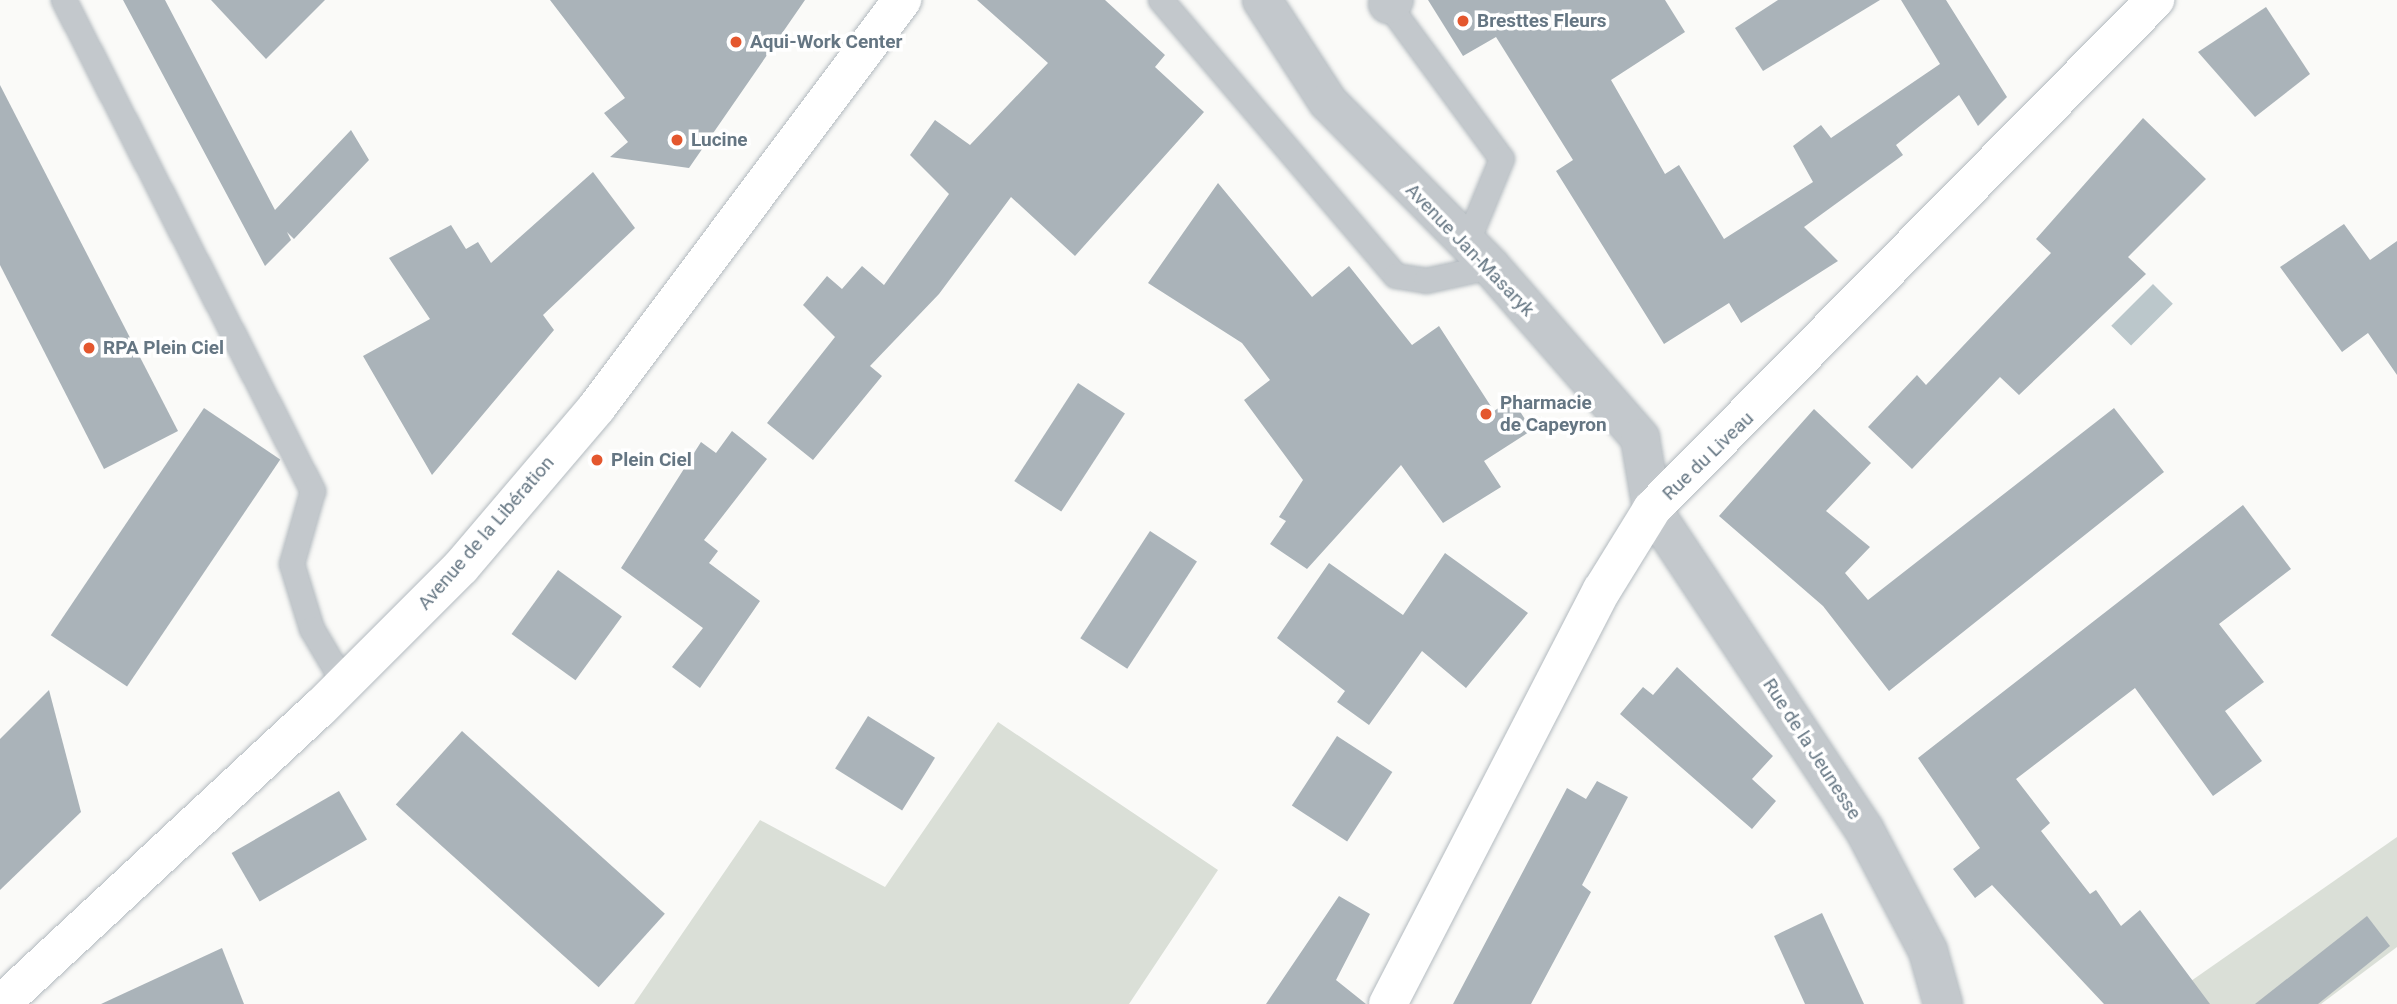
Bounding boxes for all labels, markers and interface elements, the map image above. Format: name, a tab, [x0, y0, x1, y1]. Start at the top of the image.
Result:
place label: Bresttes Fleurs	[1477, 10, 1607, 32]
marker: Bresttes Fleurs	[1455, 13, 1471, 29]
place label: Aqui-Work Center	[750, 31, 903, 53]
marker: Aqui-Work Center	[728, 34, 744, 50]
place label: Lucine	[691, 129, 748, 151]
marker: Lucine	[669, 132, 685, 148]
street label: Avenue Jan-Masaryk	[1401, 179, 1539, 321]
place label: RPA Plein Ciel	[103, 337, 224, 359]
marker: RPA Plein Ciel	[81, 340, 97, 356]
place label: Pharmacie de Capeyron	[1500, 392, 1607, 436]
marker: Pharmacie de Capeyron	[1478, 406, 1494, 422]
street label: Rue du Liveau	[1658, 407, 1758, 505]
place label: Plein Ciel	[611, 449, 692, 471]
street label: Avenue de la Libération	[413, 451, 559, 615]
marker: Plein Ciel	[589, 452, 605, 468]
street label: Rue de la Jeunesse	[1758, 674, 1866, 824]

